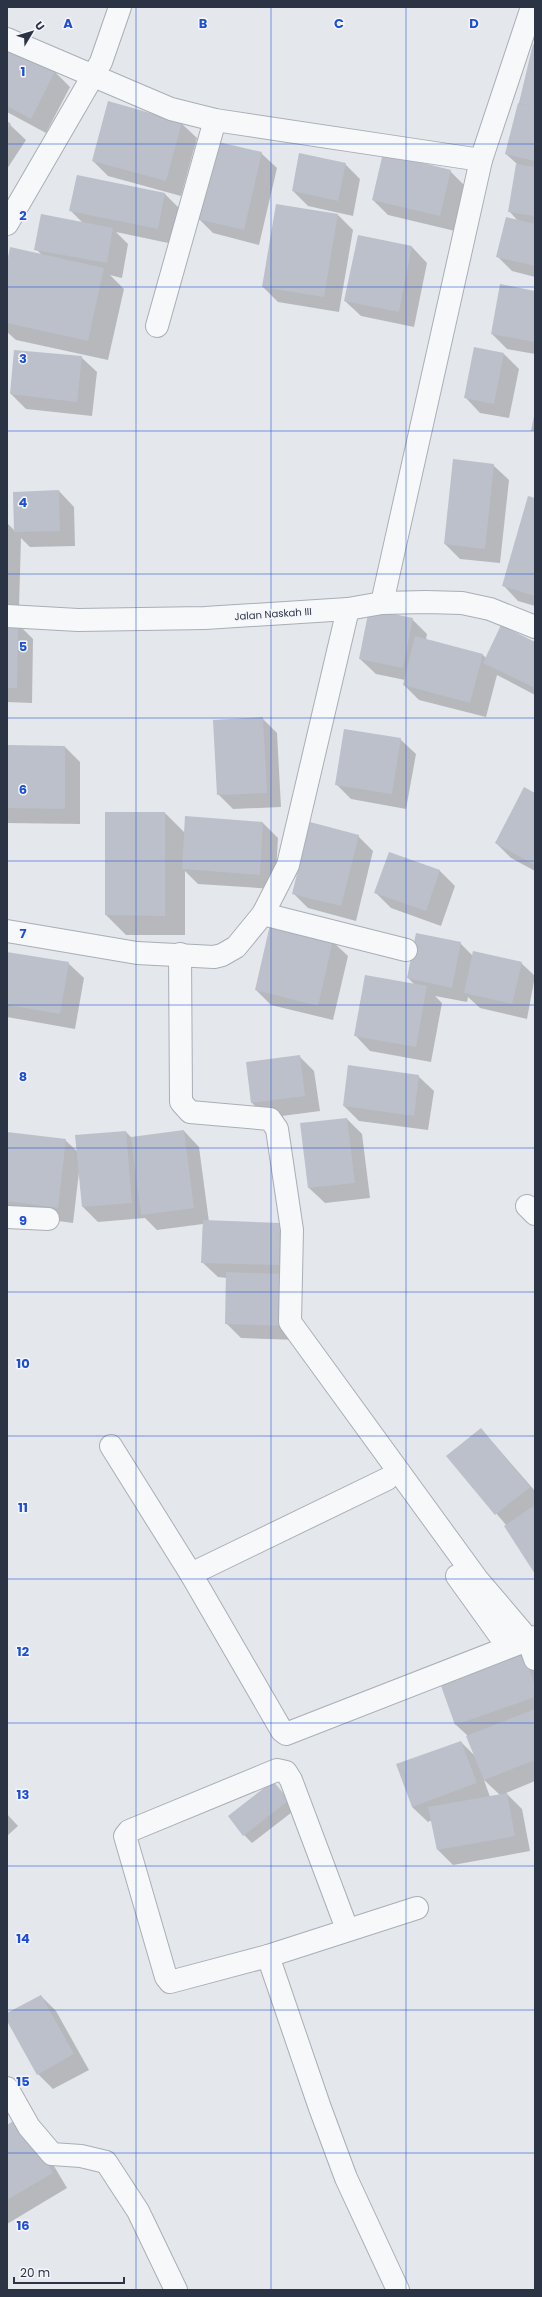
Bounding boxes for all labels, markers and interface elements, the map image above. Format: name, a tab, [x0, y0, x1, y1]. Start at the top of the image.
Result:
north arrow	[12, 12, 52, 52]
text: A	[63, 14, 73, 33]
text: B	[199, 14, 208, 33]
text: C	[334, 14, 344, 33]
text: D	[469, 14, 479, 33]
text: U	[31, 18, 49, 34]
text: 1	[21, 62, 25, 81]
text: 2	[19, 206, 27, 225]
text: 3	[19, 349, 27, 368]
text: 4	[19, 493, 28, 512]
street label: Jalan Naskah III	[234, 604, 312, 624]
text: 5	[19, 637, 27, 656]
text: 6	[19, 780, 27, 799]
text: 7	[20, 924, 27, 943]
text: 8	[19, 1067, 27, 1086]
text: 9	[19, 1211, 27, 1230]
text: 10	[16, 1354, 30, 1373]
text: 11	[18, 1498, 28, 1517]
text: 12	[17, 1642, 30, 1661]
text: 13	[17, 1785, 30, 1804]
text: 14	[16, 1929, 30, 1948]
text: 15	[16, 2072, 30, 2091]
text: 16	[16, 2216, 30, 2235]
scale bar	[14, 2259, 124, 2285]
text: 20 m	[20, 2264, 50, 2281]

